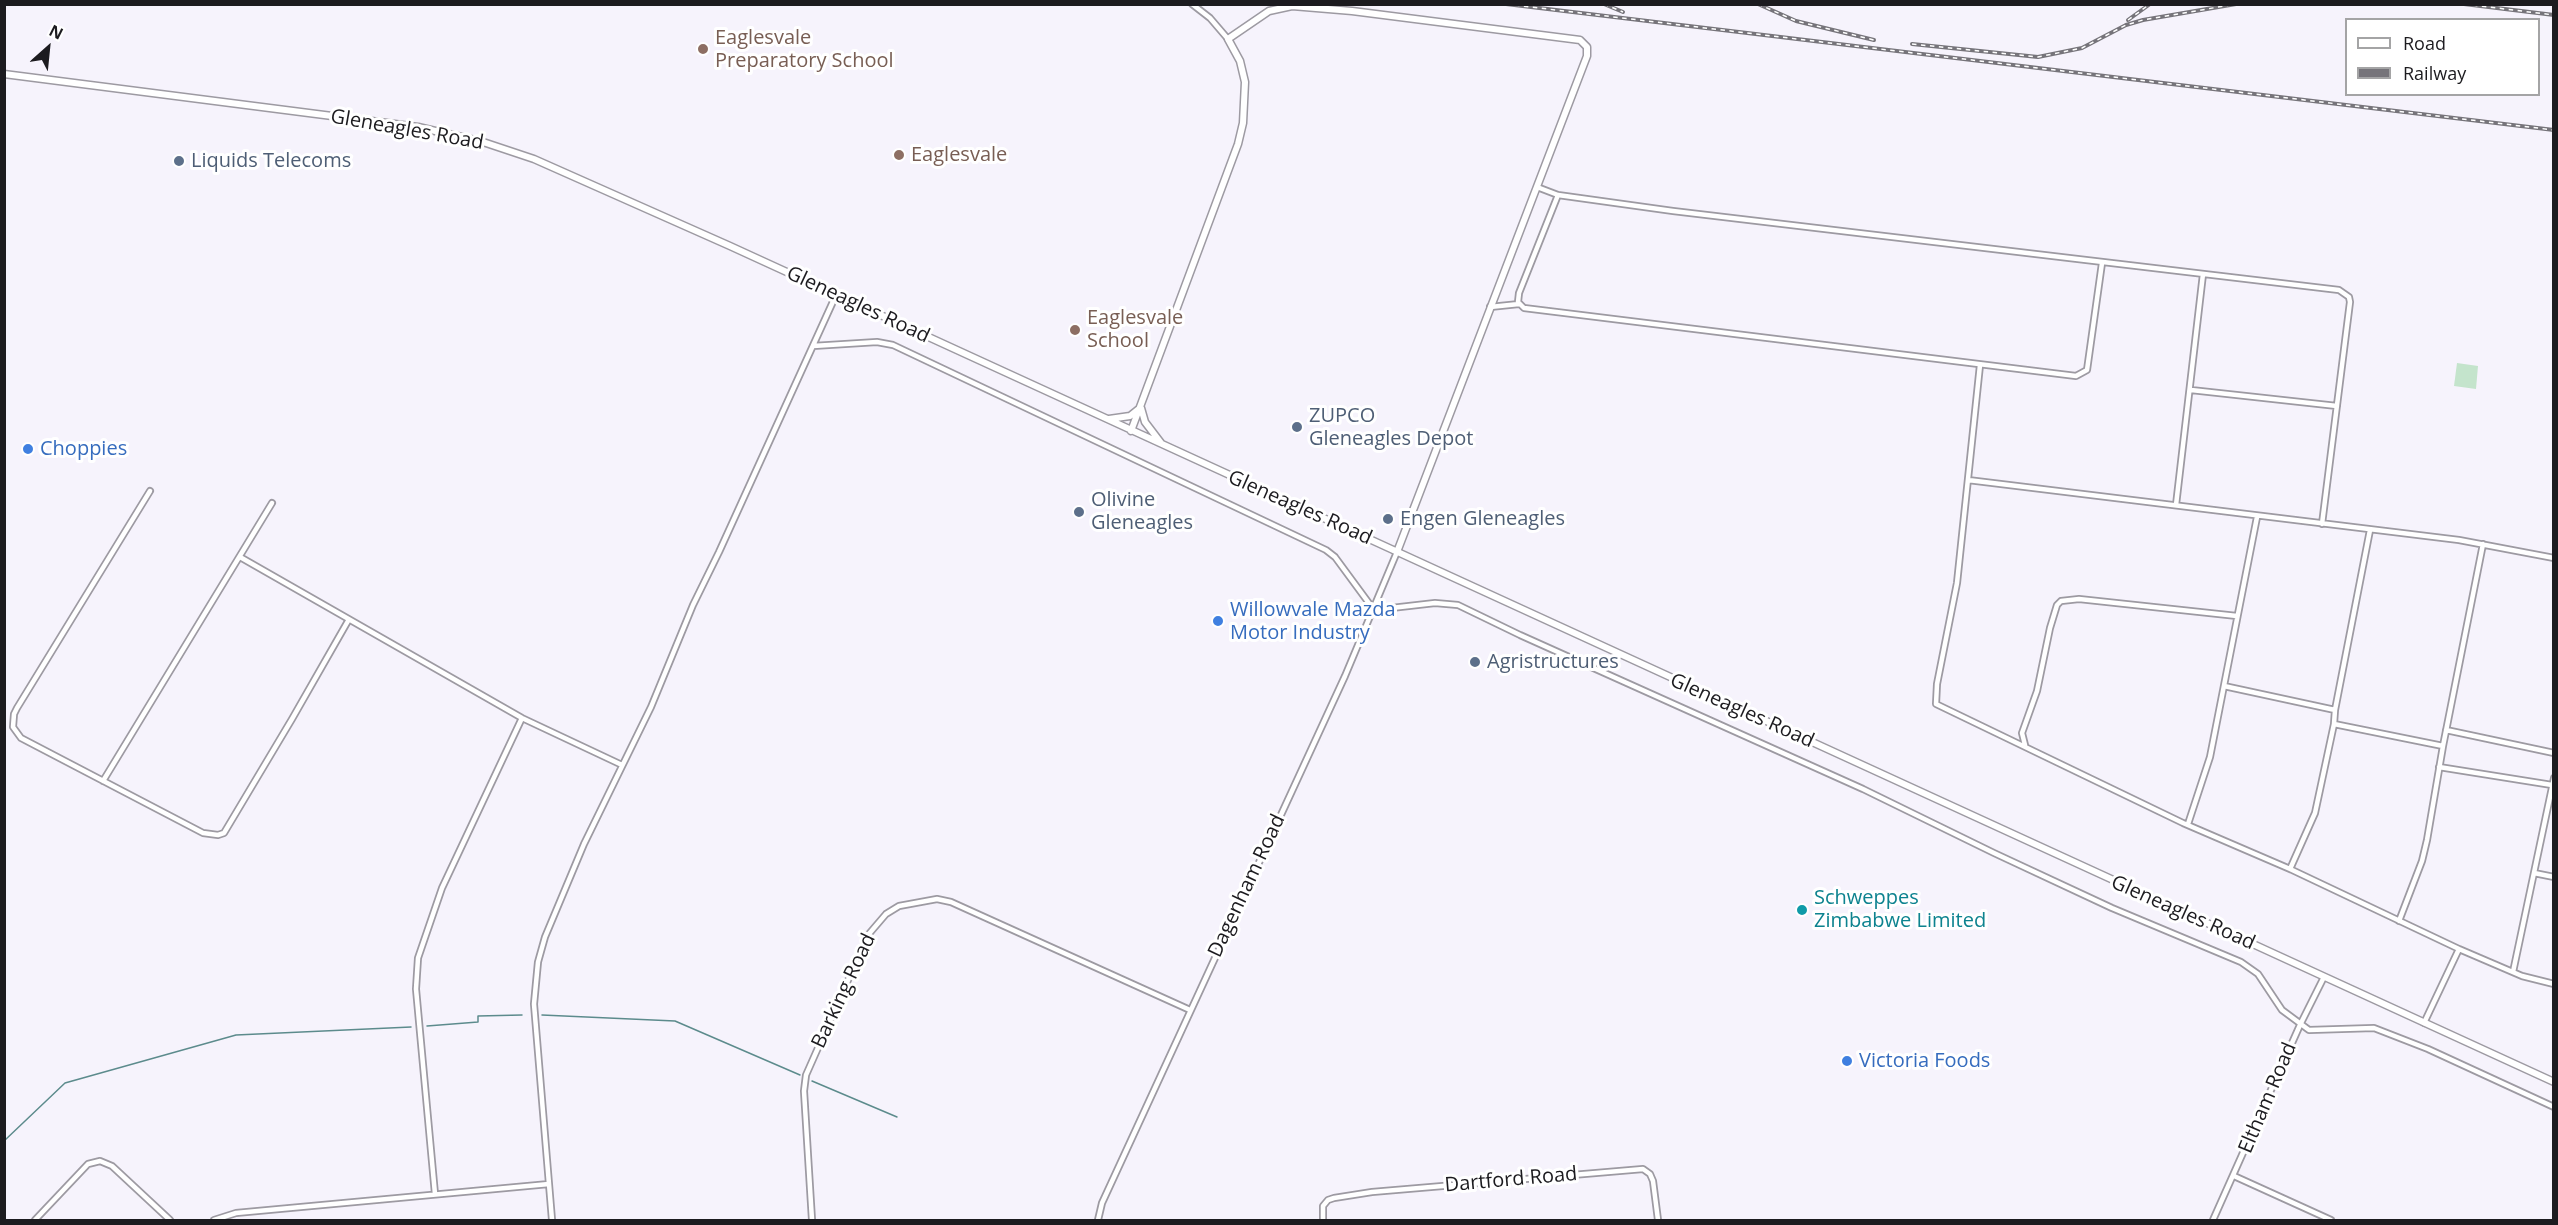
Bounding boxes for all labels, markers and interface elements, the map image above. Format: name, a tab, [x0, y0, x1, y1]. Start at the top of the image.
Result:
north arrow	[18, 18, 78, 78]
legend	[2345, 18, 2540, 96]
text: N	[45, 19, 67, 45]
place label: Eaglesvale Preparatory School	[715, 26, 894, 73]
text: Road	[2403, 31, 2446, 55]
marker: Eaglesvale Preparatory School	[696, 42, 710, 56]
text: Railway	[2403, 61, 2466, 85]
street label: Gleneagles Road	[329, 105, 485, 155]
place label: Eaglesvale	[911, 143, 1007, 167]
marker: Eaglesvale	[892, 148, 906, 162]
place label: Liquids Telecoms	[191, 149, 351, 173]
marker: Liquids Telecoms	[172, 154, 186, 168]
street label: Gleneagles Road	[783, 261, 933, 349]
place label: Eaglesvale School	[1087, 306, 1183, 353]
marker: Eaglesvale School	[1068, 323, 1082, 337]
place label: ZUPCO Gleneagles Depot	[1309, 404, 1473, 451]
marker: ZUPCO Gleneagles Depot	[1290, 420, 1304, 434]
place label: Choppies	[40, 437, 127, 461]
marker: Choppies	[21, 442, 35, 456]
street label: Gleneagles Road	[1224, 466, 1376, 550]
place label: Olivine Gleneagles	[1091, 488, 1193, 535]
marker: Olivine Gleneagles	[1072, 505, 1086, 519]
place label: Engen Gleneagles	[1400, 507, 1565, 531]
marker: Engen Gleneagles	[1381, 512, 1395, 526]
place label: Willowvale Mazda Motor Industry	[1230, 598, 1396, 645]
marker: Willowvale Mazda Motor Industry	[1211, 614, 1225, 628]
place label: Agristructures	[1487, 650, 1619, 674]
marker: Agristructures	[1468, 655, 1482, 669]
street label: Gleneagles Road	[1666, 669, 1818, 753]
street label: Dagenham Road	[1203, 811, 1291, 961]
street label: Gleneagles Road	[2107, 871, 2259, 955]
place label: Schweppes Zimbabwe Limited	[1814, 886, 1986, 933]
marker: Schweppes Zimbabwe Limited	[1795, 903, 1809, 917]
street label: Barking Road	[807, 930, 881, 1052]
street label: Eltham Road	[2234, 1039, 2302, 1157]
place label: Victoria Foods	[1859, 1049, 1990, 1073]
marker: Victoria Foods	[1840, 1054, 1854, 1068]
street label: Dartford Road	[1444, 1162, 1578, 1198]

